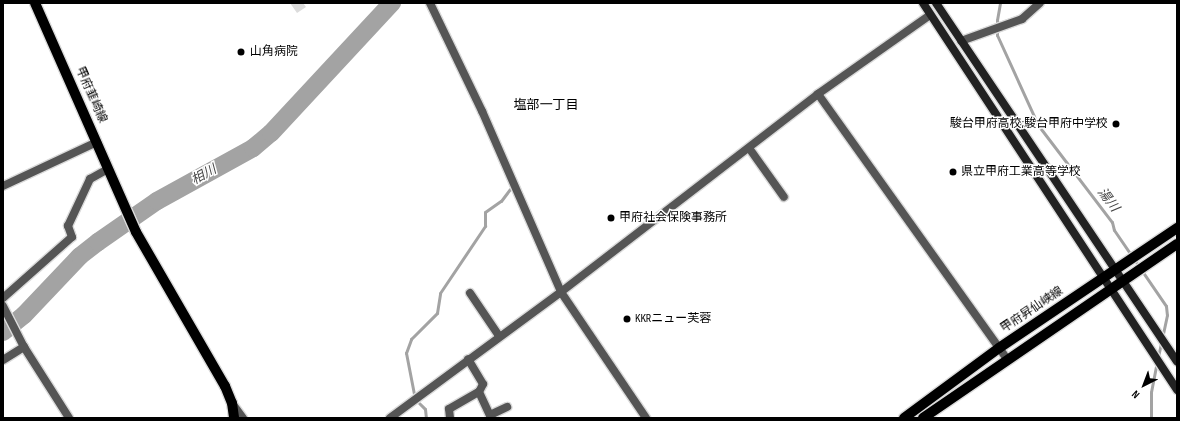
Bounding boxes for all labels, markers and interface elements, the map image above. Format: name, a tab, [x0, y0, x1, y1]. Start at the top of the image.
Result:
place label: 山角病院	[250, 45, 298, 59]
marker: 山角病院	[235, 46, 247, 58]
street label: 甲府韮崎線	[72, 65, 110, 125]
district label: 塩部一丁目	[514, 97, 578, 113]
place label: 駿台甲府高校;駿台甲府中学校	[950, 117, 1108, 131]
marker: 駿台甲府高校;駿台甲府中学校	[1111, 119, 1121, 129]
water label: 相川	[189, 162, 219, 188]
place label: 県立甲府工業高等学校	[961, 165, 1081, 179]
marker: 県立甲府工業高等学校	[948, 167, 958, 177]
water label: 湯川	[1094, 185, 1122, 215]
place label: 甲府社会保険事務所	[619, 211, 727, 225]
marker: 甲府社会保険事務所	[606, 213, 616, 223]
street label: 甲府昇仙峡線	[998, 284, 1066, 336]
place label: KKRニュー芙蓉	[635, 312, 711, 326]
marker: KKRニュー芙蓉	[622, 314, 632, 324]
north arrow	[1124, 365, 1164, 405]
text: N	[1129, 387, 1142, 401]

